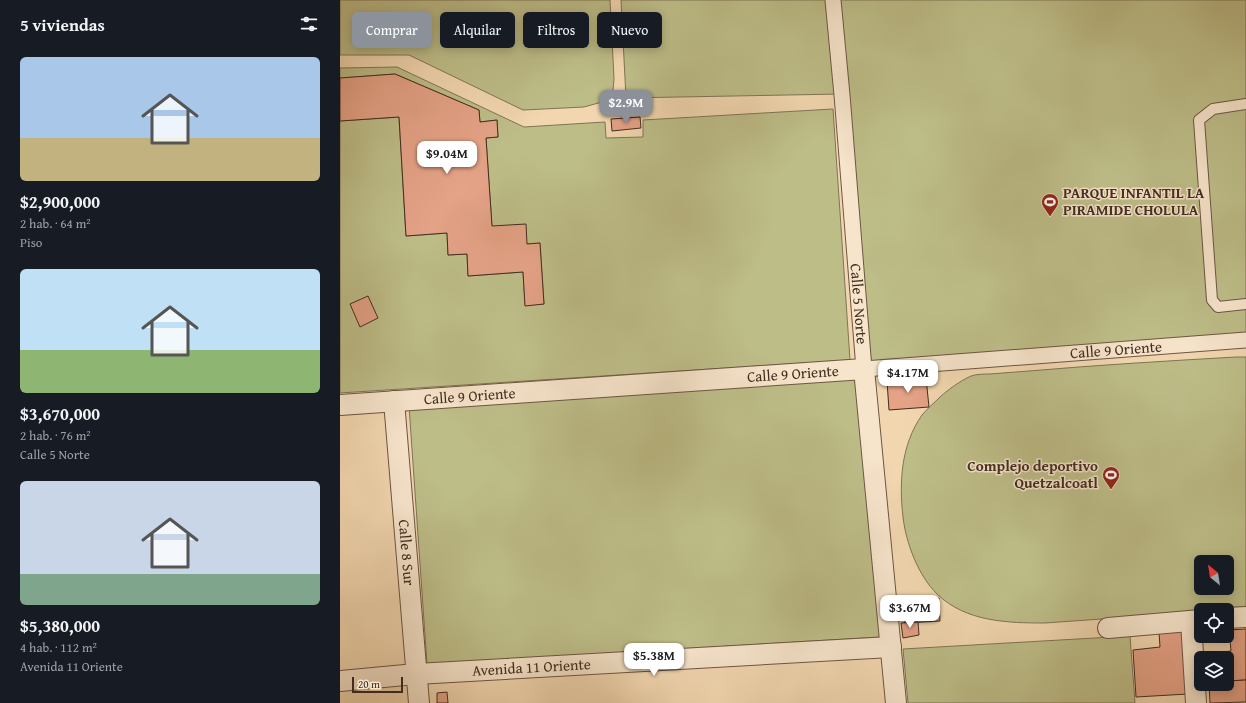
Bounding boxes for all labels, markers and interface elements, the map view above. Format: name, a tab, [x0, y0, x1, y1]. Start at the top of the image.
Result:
text: 5 viviendas	[20, 12, 105, 37]
chip: Comprar	[352, 12, 432, 48]
chip: Alquilar	[440, 12, 515, 48]
chip: Filtros	[523, 12, 589, 48]
chip: Nuevo	[597, 12, 662, 48]
icon: filters	[298, 13, 320, 35]
icon: home	[134, 83, 206, 155]
pin: $2.9M	[598, 90, 654, 124]
text: $2.9M	[608, 93, 644, 112]
pin: $9.04M	[414, 141, 480, 175]
text: $9.04M	[426, 144, 468, 163]
place label: PARQUE INFANTIL LA PIRAMIDE CHOLULA	[1063, 182, 1205, 220]
text: $2,900,000	[20, 189, 100, 214]
sports icon: PARQUE INFANTIL LA PIRAMIDE CHOLULA	[1040, 192, 1060, 217]
text: 2 hab. · 64 m²	[20, 214, 91, 233]
text: Piso	[20, 233, 42, 252]
street label: Calle 5 Norte	[846, 263, 873, 345]
icon: home	[134, 295, 206, 367]
street label: Calle 9 Oriente	[1069, 335, 1163, 363]
street label: Calle 9 Oriente	[746, 360, 839, 387]
pin: $4.17M	[875, 360, 941, 394]
text: $4.17M	[887, 363, 929, 382]
street label: Calle 9 Oriente	[423, 382, 516, 409]
text: $3,670,000	[20, 401, 100, 426]
text: 2 hab. · 76 m²	[20, 426, 91, 445]
text: Calle 5 Norte	[20, 445, 90, 464]
place label: Complejo deportivo Quetzalcoatl	[967, 455, 1098, 493]
sports icon: Complejo deportivo Quetzalcoatl	[1101, 465, 1121, 490]
icon: home	[134, 507, 206, 579]
street label: Calle 8 Sur	[394, 519, 420, 586]
north arrow	[1194, 555, 1234, 595]
map controls	[1194, 555, 1234, 691]
pin: $3.67M	[877, 595, 943, 629]
text: $3.67M	[889, 598, 931, 617]
button: locate	[1194, 603, 1234, 643]
text: $5,380,000	[20, 613, 100, 638]
text: 4 hab. · 112 m²	[20, 638, 97, 657]
pin: $5.38M	[621, 643, 687, 677]
text: $5.38M	[633, 646, 675, 665]
button: layers	[1194, 651, 1234, 691]
street label: Avenida 11 Oriente	[472, 653, 591, 681]
text: Avenida 11 Oriente	[20, 657, 123, 676]
scale bar	[352, 675, 403, 694]
text: 20 m	[358, 676, 380, 692]

